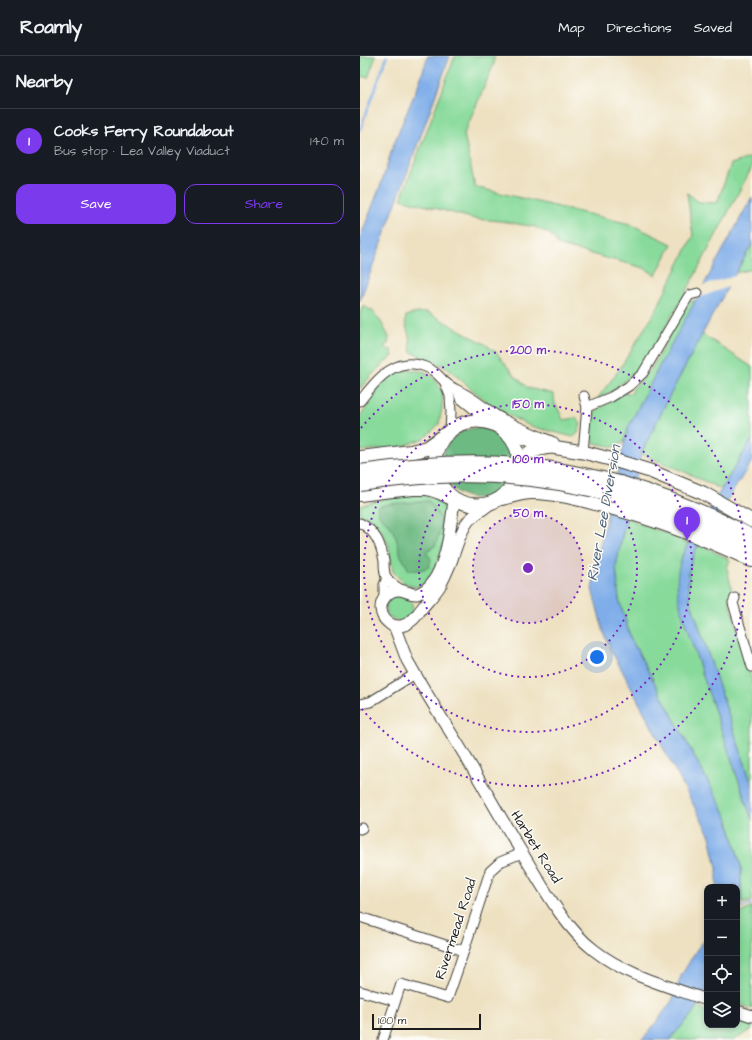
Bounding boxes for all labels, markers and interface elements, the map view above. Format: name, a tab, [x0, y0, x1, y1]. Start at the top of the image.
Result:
text: Roamly	[20, 14, 82, 41]
text: Map	[558, 18, 585, 38]
text: Directions	[607, 18, 672, 38]
text: Saved	[694, 18, 732, 38]
text: Nearby	[16, 70, 73, 94]
text: Cooks Ferry Roundabout	[54, 121, 234, 142]
text: 1	[28, 132, 30, 150]
text: 140 m	[310, 132, 344, 150]
text: Bus stop · Lea Valley Viaduct	[54, 142, 230, 160]
button: Save	[16, 184, 176, 224]
button: Share	[184, 184, 344, 224]
text: 200 m	[509, 342, 547, 359]
text: 150 m	[512, 396, 545, 413]
water label: River Lee Diversion	[582, 442, 627, 583]
text: 100 m	[513, 451, 544, 468]
text: 50 m	[513, 505, 544, 522]
pin: 1	[674, 507, 700, 540]
centre of rings	[521, 561, 535, 575]
your location	[587, 647, 607, 667]
street label: Harbet Road	[506, 807, 566, 887]
street label: Rivermead Road	[430, 876, 482, 982]
map controls	[704, 884, 740, 1028]
button: +	[704, 884, 740, 920]
button: −	[704, 920, 740, 956]
button: locate	[704, 956, 740, 992]
button: layers	[704, 992, 740, 1028]
scale bar	[372, 1012, 481, 1031]
text: 100 m	[378, 1013, 406, 1028]

